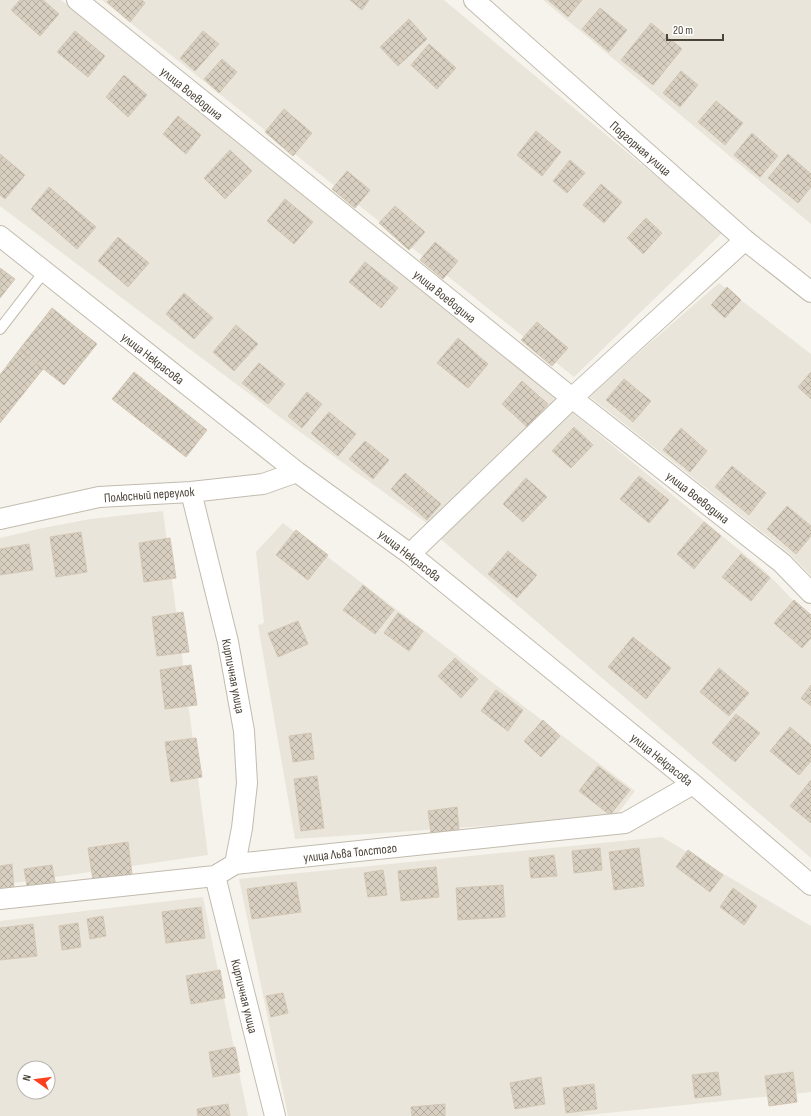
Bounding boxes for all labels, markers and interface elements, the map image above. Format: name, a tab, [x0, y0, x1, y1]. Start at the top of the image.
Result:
scale bar	[667, 16, 723, 42]
text: 20 m	[673, 23, 693, 38]
street label: улица Воеводина	[157, 64, 226, 124]
street label: Подгорная улица	[606, 118, 674, 180]
street label: улица Воеводина	[410, 267, 479, 327]
street label: улица Некрасова	[118, 329, 187, 388]
street label: улица Воеводина	[663, 468, 732, 527]
street label: Полюсный переулок	[103, 484, 195, 506]
street label: улица Некрасова	[375, 526, 444, 585]
street label: Кирпичная улица	[218, 637, 248, 715]
street label: улица Некрасова	[627, 730, 696, 790]
street label: улица Льва Толстого	[303, 840, 398, 866]
street label: Кирпичная улица	[227, 958, 261, 1035]
north arrow	[16, 1060, 56, 1100]
text: N	[20, 1073, 34, 1082]

